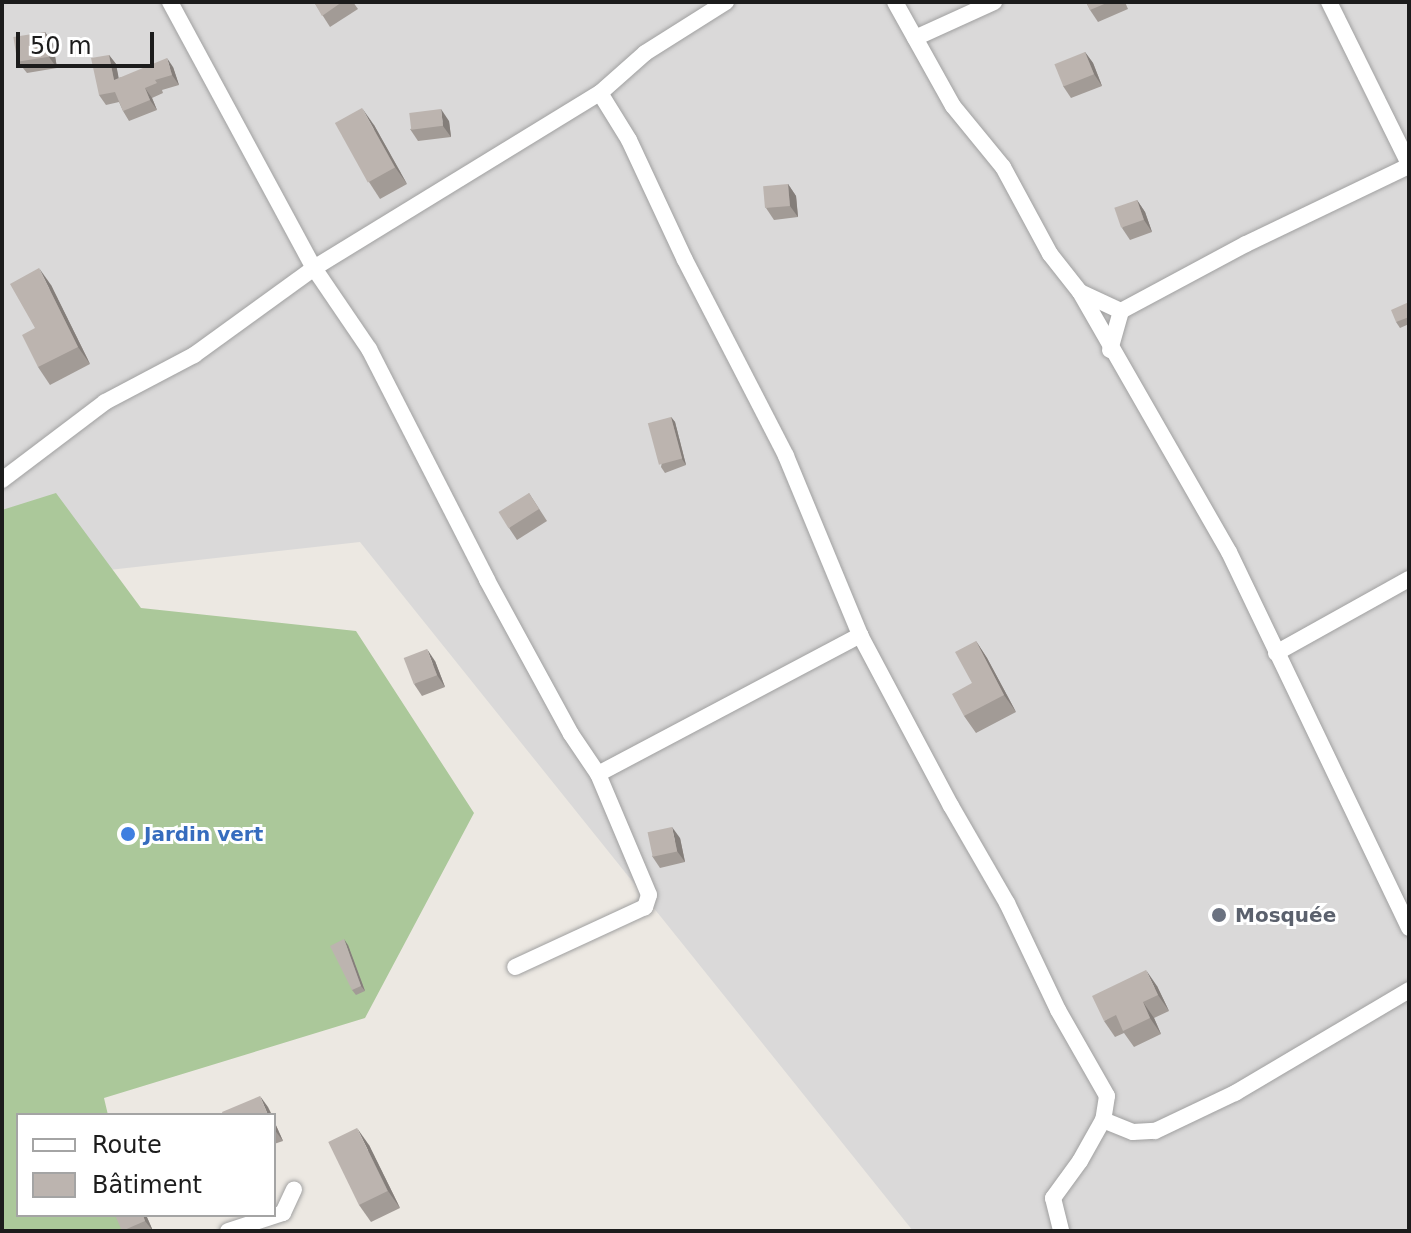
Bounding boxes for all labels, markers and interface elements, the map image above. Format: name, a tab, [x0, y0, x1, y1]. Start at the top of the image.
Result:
scale bar	[20, 16, 158, 66]
text: 50 m	[30, 32, 92, 60]
place label: Jardin vert	[144, 822, 263, 846]
marker: Jardin vert	[119, 825, 137, 843]
place label: Mosquée	[1235, 903, 1336, 927]
marker: Mosquée	[1210, 906, 1228, 924]
legend	[16, 1113, 276, 1217]
text: Route	[92, 1131, 162, 1159]
text: Bâtiment	[92, 1171, 202, 1199]

